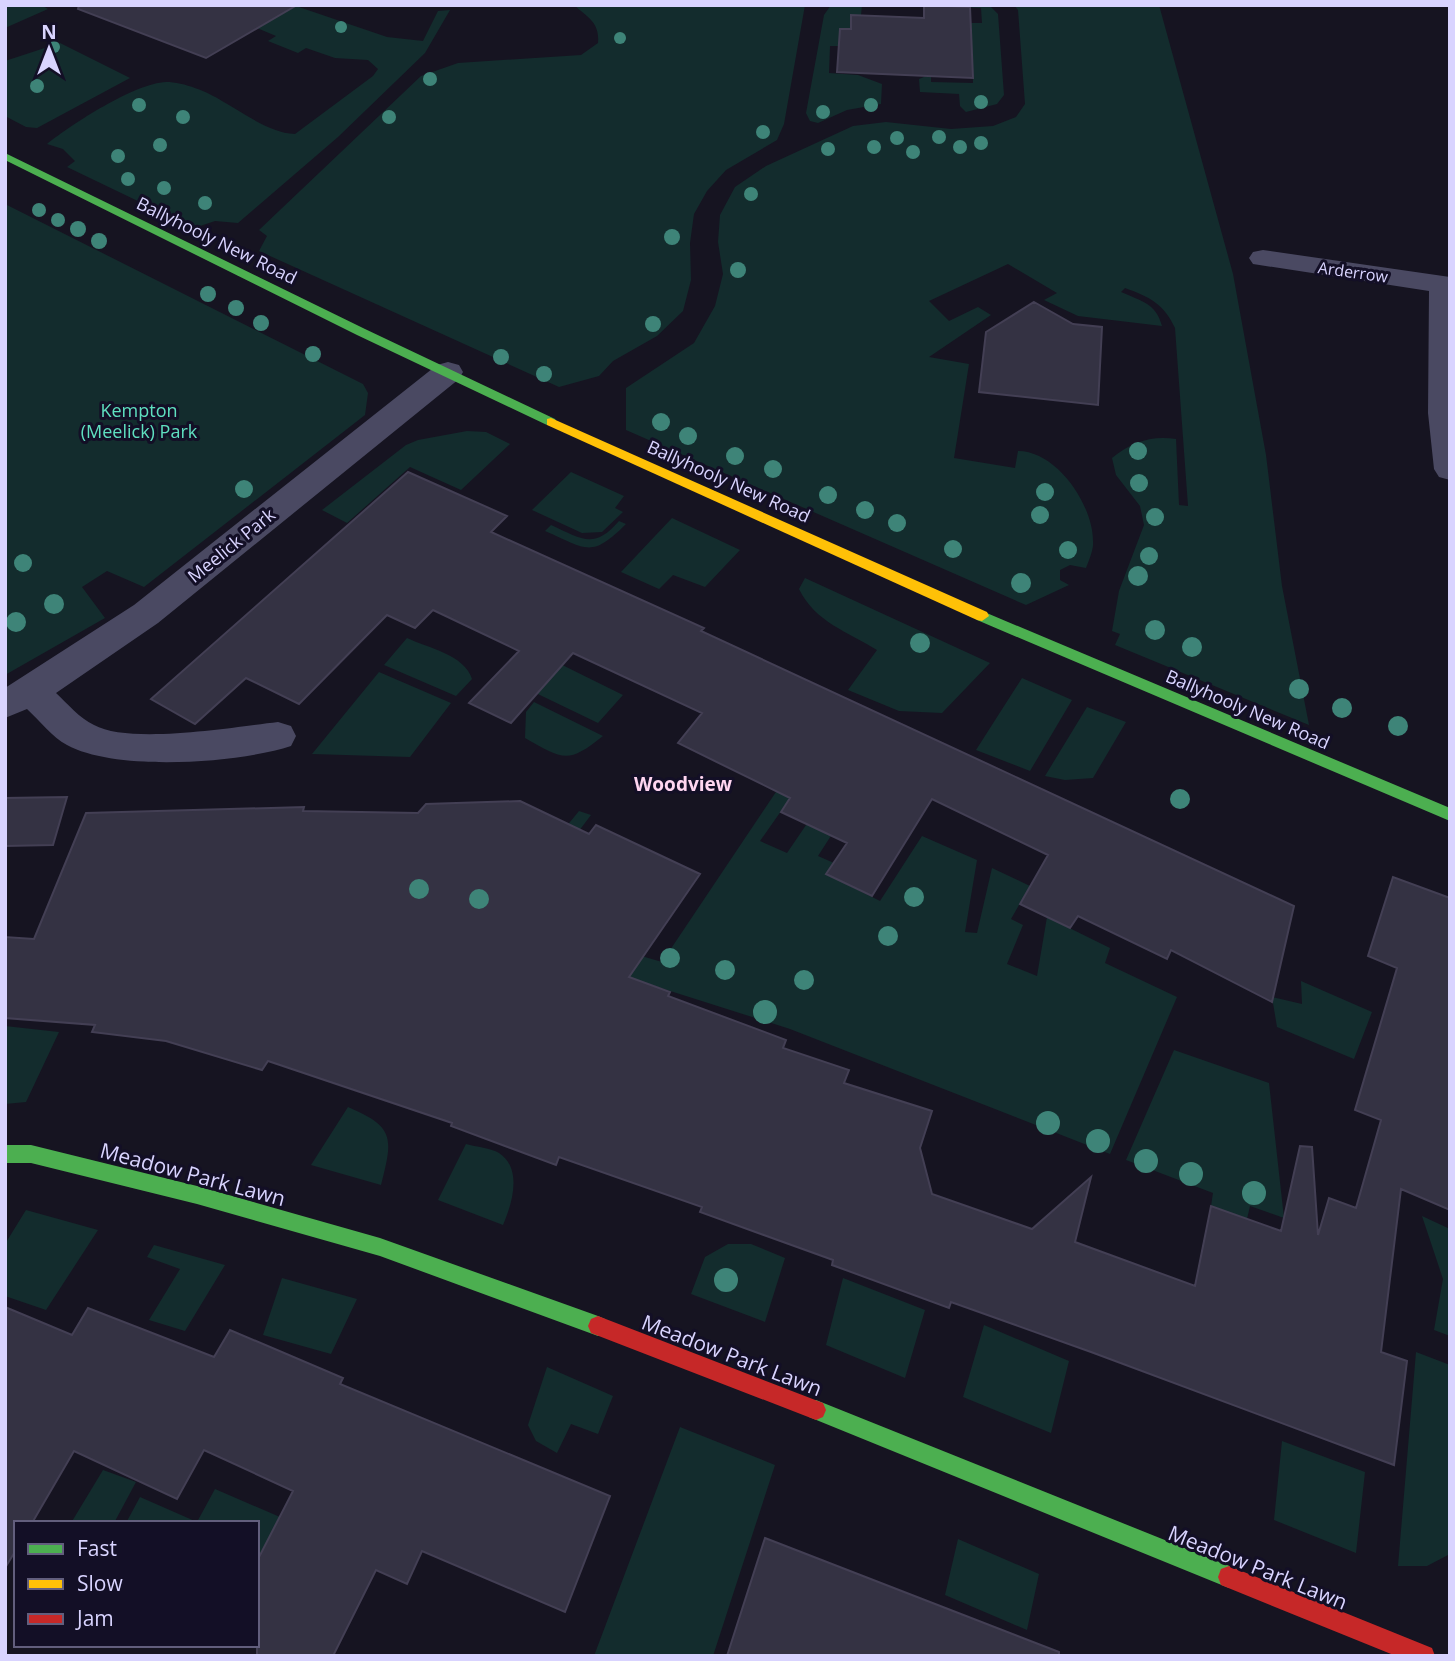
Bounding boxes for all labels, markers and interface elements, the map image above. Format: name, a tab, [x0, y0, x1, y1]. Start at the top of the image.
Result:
north arrow	[14, 14, 84, 84]
text: N	[41, 19, 57, 45]
street label: Ballyhooly New Road	[133, 191, 301, 289]
street label: Arderrow	[1317, 256, 1390, 288]
park label: Kempton (Meelick) Park	[81, 398, 198, 443]
street label: Ballyhooly New Road	[644, 434, 814, 528]
street label: Meelick Park	[182, 502, 280, 588]
street label: Ballyhooly New Road	[1162, 664, 1334, 754]
district label: Woodview	[634, 771, 733, 797]
street label: Meadow Park Lawn	[97, 1136, 289, 1212]
street label: Meadow Park Lawn	[638, 1308, 826, 1402]
street label: Meadow Park Lawn	[1164, 1518, 1352, 1616]
legend	[14, 1521, 259, 1647]
text: Fast	[77, 1534, 117, 1562]
text: Slow	[77, 1569, 123, 1597]
text: Jam	[75, 1604, 114, 1632]

